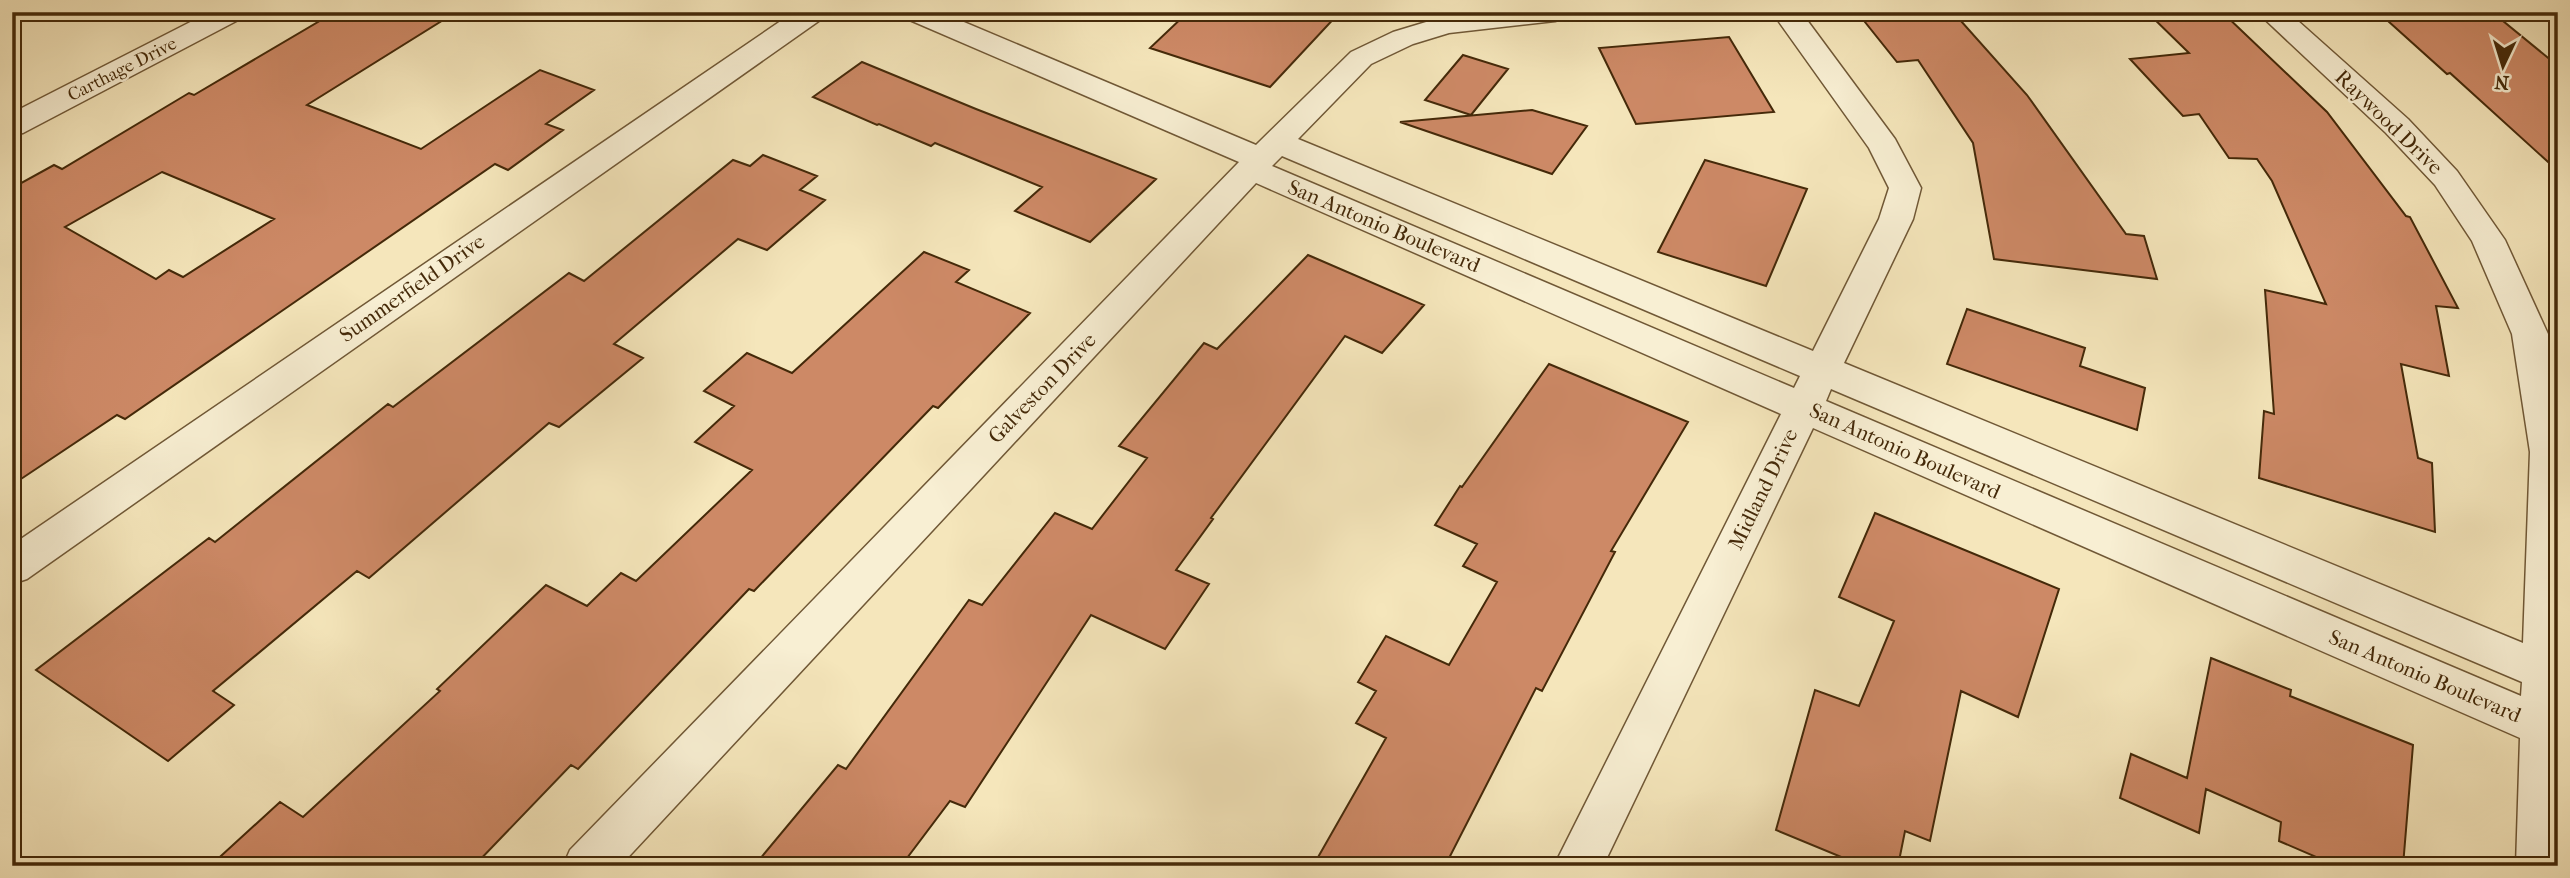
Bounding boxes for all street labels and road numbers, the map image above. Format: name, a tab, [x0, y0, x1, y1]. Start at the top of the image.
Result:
street label: Carthage Drive	[64, 33, 180, 106]
street label: Raywood Drive	[2330, 65, 2448, 179]
street label: San Antonio Boulevard	[1284, 175, 1484, 278]
street label: Summerfield Drive	[335, 229, 489, 347]
street label: Galveston Drive	[983, 328, 1101, 448]
street label: San Antonio Boulevard	[1806, 398, 2005, 504]
street label: Midland Drive	[1723, 425, 1803, 553]
street label: San Antonio Boulevard	[2325, 625, 2525, 728]

